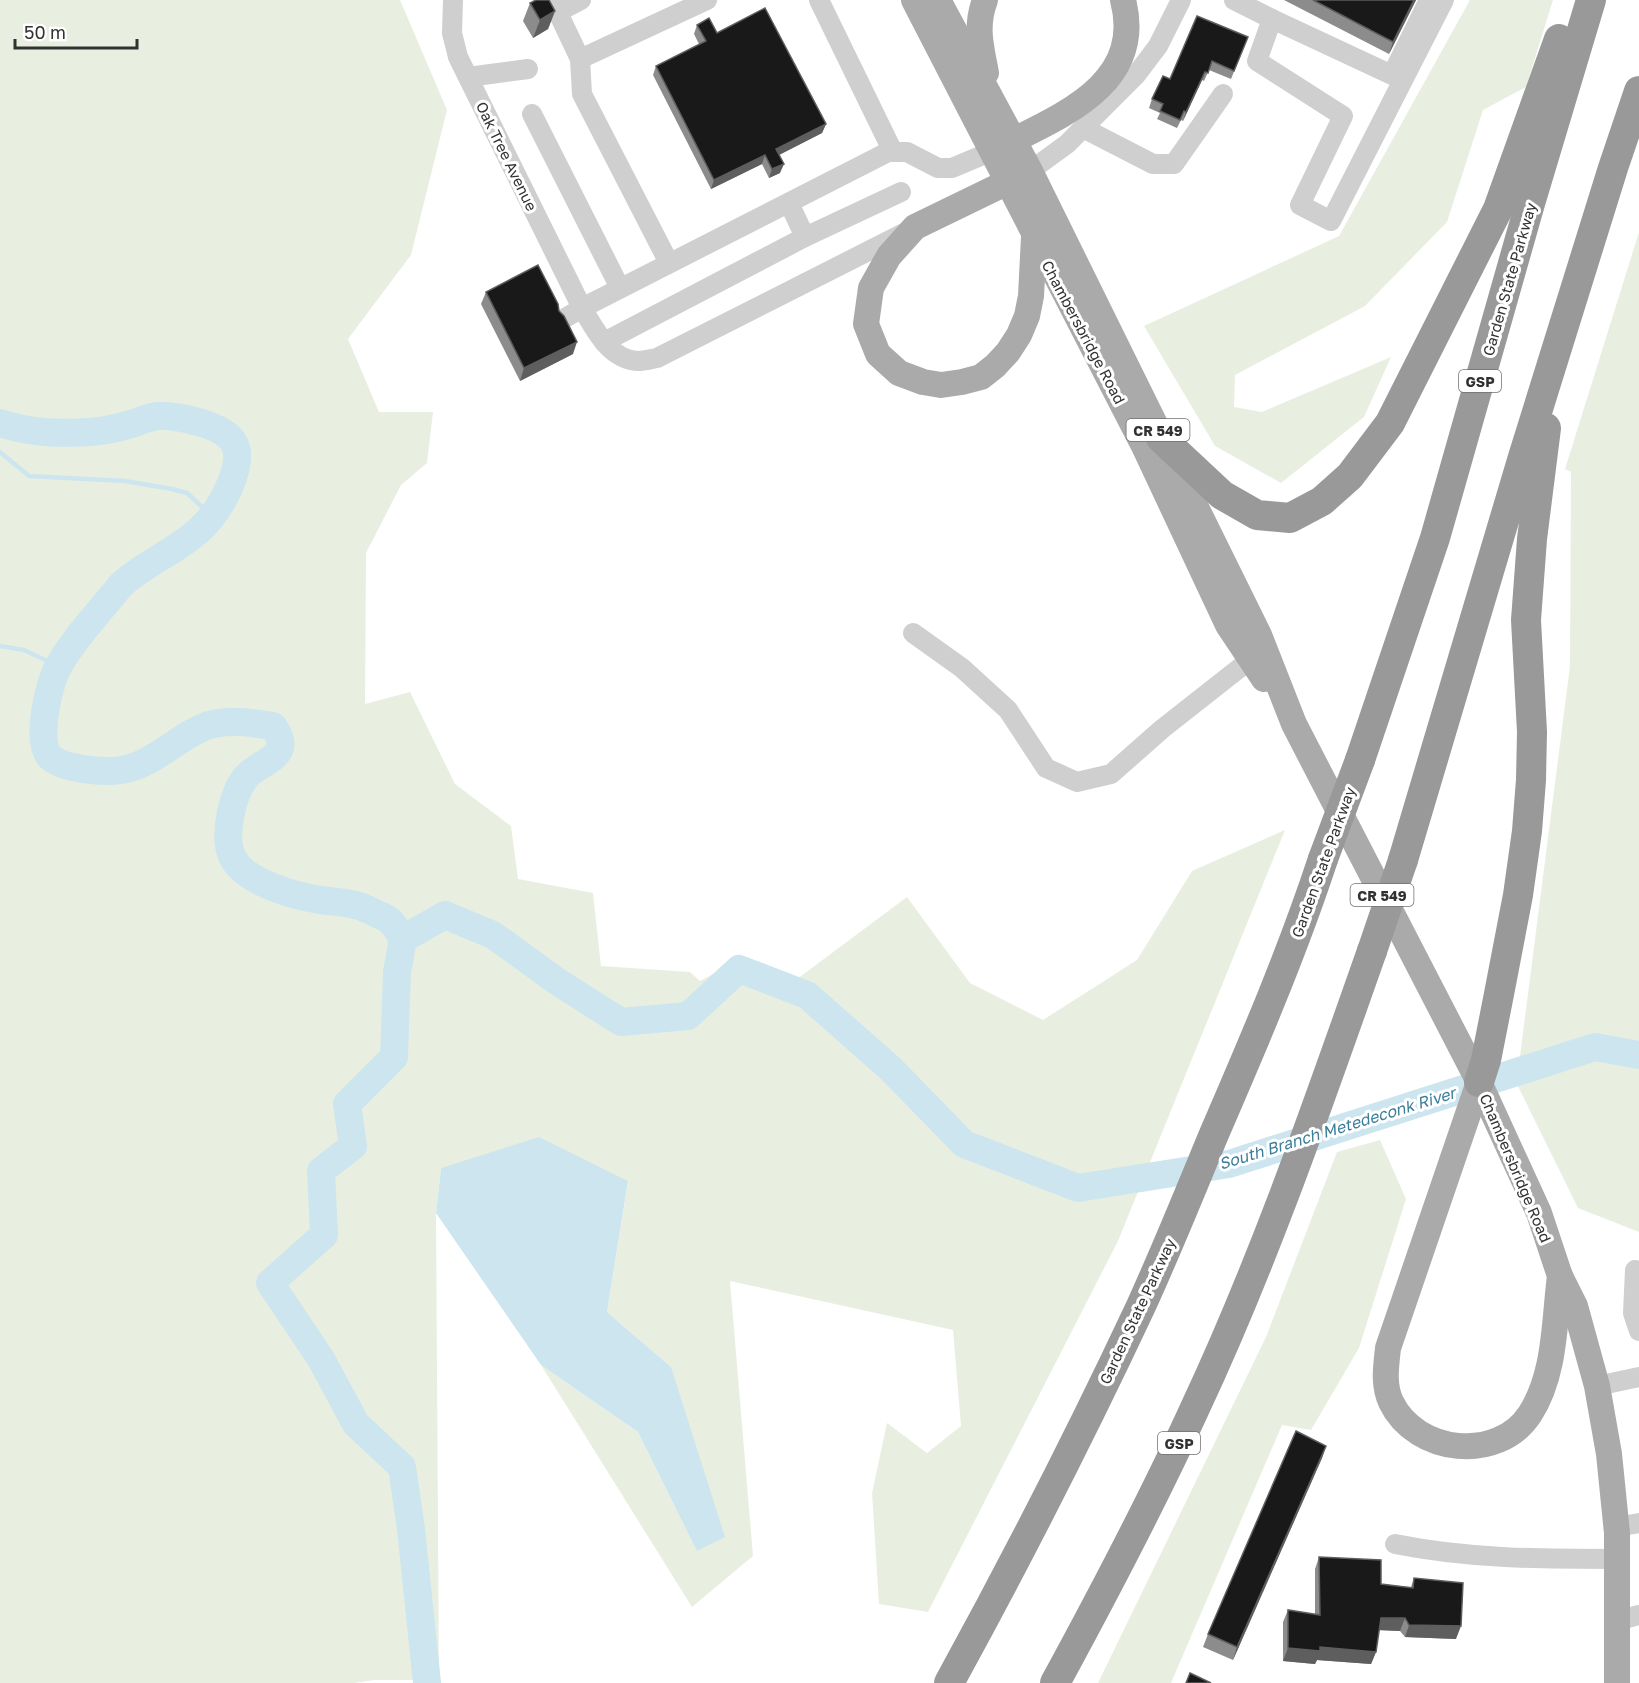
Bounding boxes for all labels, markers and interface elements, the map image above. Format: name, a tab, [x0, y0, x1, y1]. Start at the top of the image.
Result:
scale bar	[15, 12, 136, 50]
text: 50 m	[24, 21, 66, 43]
street label: Oak Tree Avenue	[473, 98, 541, 214]
street label: Garden State Parkway	[1478, 200, 1540, 358]
street label: Chambersbridge Road	[1039, 257, 1129, 407]
road number: GSP	[1459, 370, 1501, 392]
road number: CR 549	[1126, 419, 1190, 441]
street label: Garden State Parkway	[1287, 784, 1359, 940]
road number: CR 549	[1350, 884, 1414, 906]
water label: South Branch Metedeconk River	[1216, 1082, 1460, 1174]
street label: Chambersbridge Road	[1477, 1091, 1555, 1245]
street label: Garden State Parkway	[1095, 1235, 1179, 1387]
road number: GSP	[1158, 1432, 1200, 1454]

